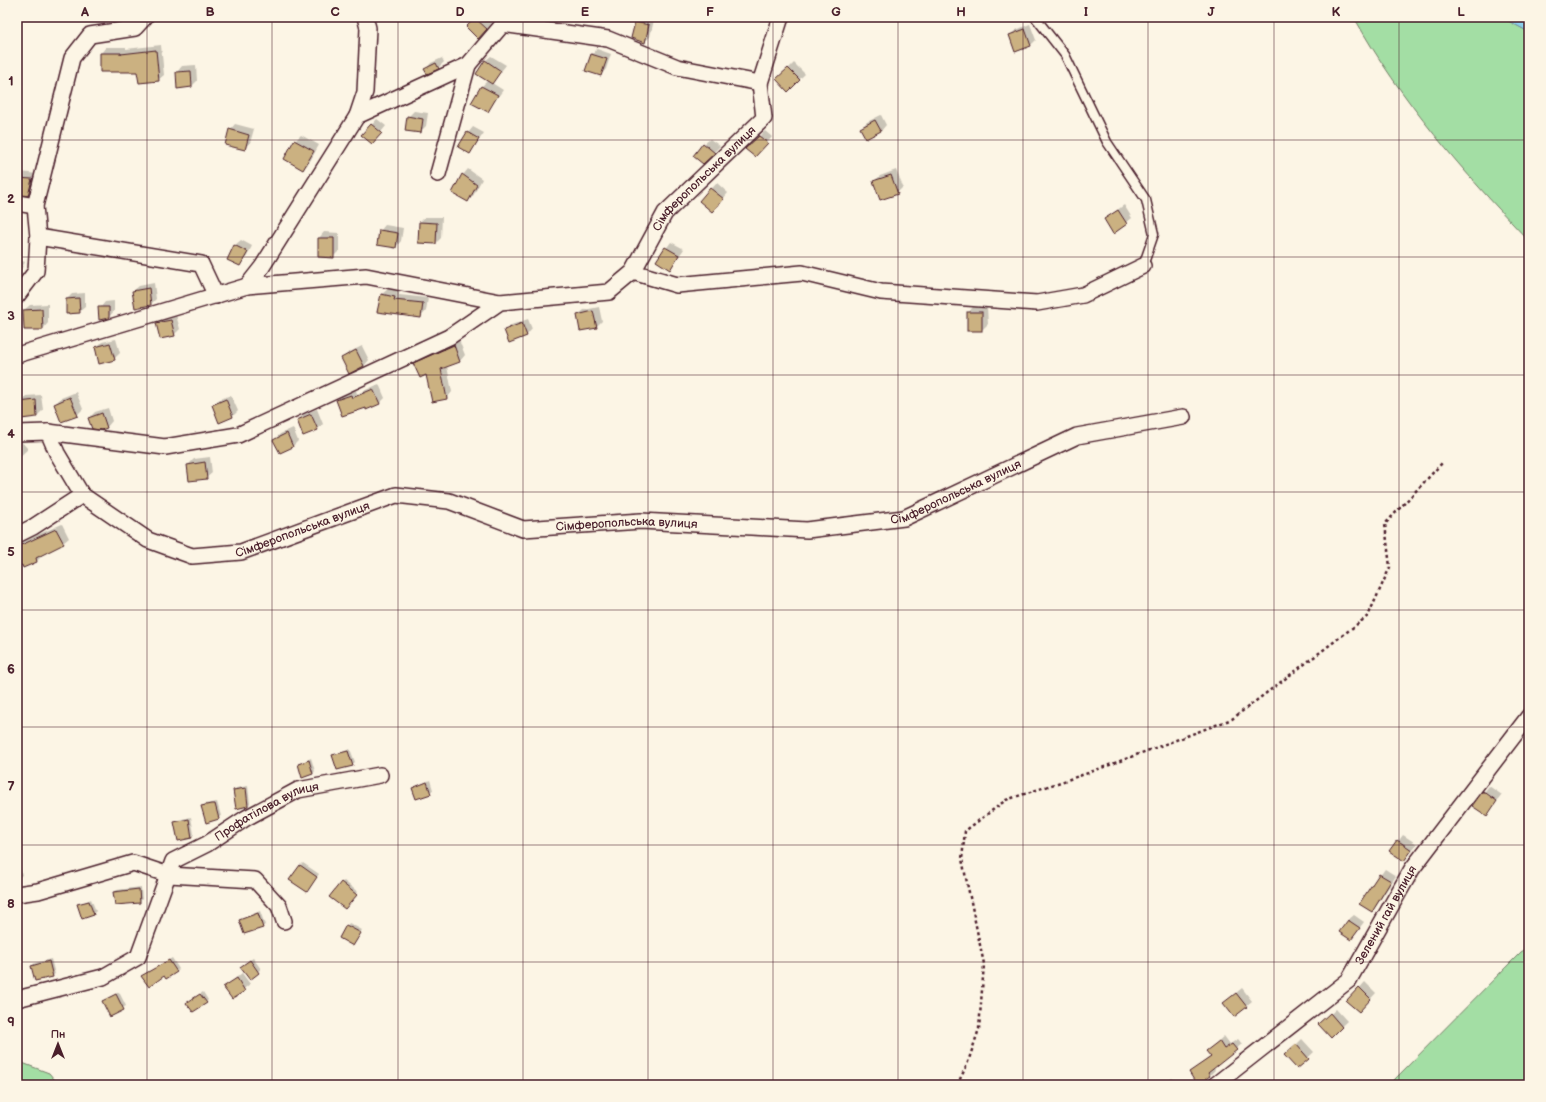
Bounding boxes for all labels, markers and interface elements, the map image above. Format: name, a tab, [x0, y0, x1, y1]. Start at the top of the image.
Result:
text: A	[80, 4, 89, 20]
text: B	[205, 4, 215, 20]
text: C	[330, 4, 340, 20]
text: D	[455, 4, 465, 20]
text: E	[581, 4, 590, 20]
text: F	[706, 4, 714, 20]
text: G	[831, 4, 841, 20]
text: H	[956, 4, 966, 20]
text: I	[1084, 4, 1088, 20]
text: J	[1207, 4, 1215, 20]
text: K	[1332, 4, 1341, 20]
text: L	[1457, 4, 1465, 20]
text: 1	[8, 73, 14, 89]
street label: Сімферопольська вулиця	[650, 123, 759, 234]
text: 2	[7, 191, 15, 207]
text: 3	[7, 308, 15, 324]
text: 4	[7, 426, 15, 442]
street label: Сімферопольська вулиця	[890, 456, 1024, 528]
street label: Сімферопольська вулиця	[235, 498, 372, 560]
street label: Сімферопольська вулиця	[555, 514, 698, 535]
text: 5	[7, 544, 15, 560]
text: 6	[7, 661, 15, 677]
text: 7	[7, 779, 15, 795]
street label: Профатілова вулиця	[212, 779, 320, 845]
street label: Зелений гай вулиця	[1352, 863, 1421, 967]
text: 8	[7, 896, 15, 912]
text: 9	[7, 1014, 15, 1030]
north arrow	[38, 1024, 78, 1064]
text: Пн	[51, 1028, 65, 1041]

